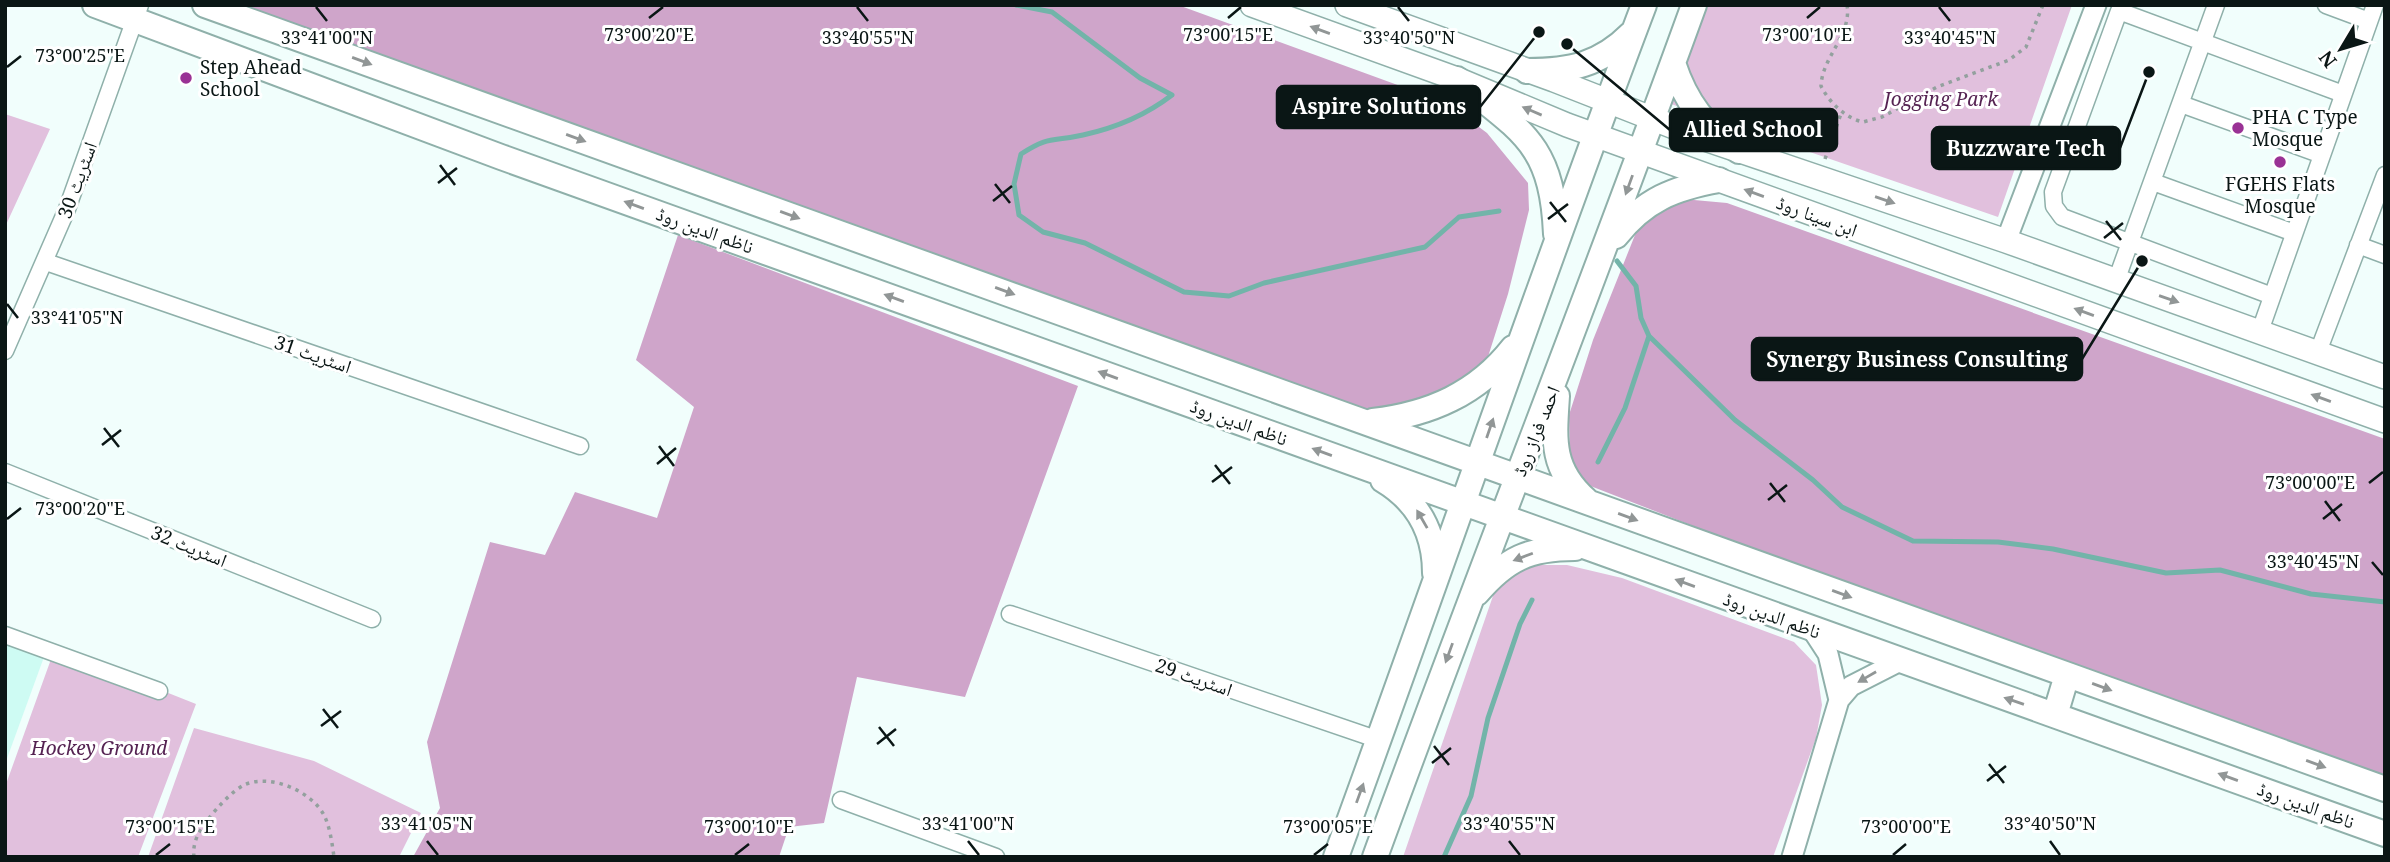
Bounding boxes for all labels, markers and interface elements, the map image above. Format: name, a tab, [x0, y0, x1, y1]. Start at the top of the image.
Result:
north arrow	[2306, 14, 2376, 84]
text: 73°00'20"E	[604, 22, 694, 46]
text: 73°00'15"E	[1183, 22, 1273, 46]
text: 73°00'10"E	[1762, 22, 1852, 46]
one-way arrow	[1309, 24, 1330, 35]
text: 33°41'00"N	[281, 25, 374, 49]
text: 33°40'55"N	[822, 25, 915, 49]
text: 33°40'50"N	[1363, 25, 1456, 49]
text: 33°40'45"N	[1904, 25, 1997, 49]
text: 73°00'25"E	[35, 43, 125, 67]
text: N	[2313, 46, 2342, 73]
place label: Step Ahead School	[200, 54, 302, 102]
one-way arrow	[352, 56, 373, 67]
marker: Step Ahead School	[178, 70, 194, 86]
callout: Aspire Solutions	[1277, 86, 1480, 128]
park label: Jogging Park	[1881, 86, 1999, 112]
text: Aspire Solutions	[1292, 92, 1466, 120]
place label: PHA C Type Mosque	[2252, 104, 2358, 152]
one-way arrow	[1521, 105, 1542, 116]
callout: Allied School	[1670, 109, 1837, 151]
text: Allied School	[1683, 115, 1823, 143]
marker: PHA C Type Mosque	[2230, 120, 2246, 136]
callout: Buzzware Tech	[1932, 127, 2120, 169]
one-way arrow	[566, 133, 587, 144]
text: Buzzware Tech	[1946, 134, 2106, 162]
street label: اسٹریٹ 30	[51, 138, 103, 222]
marker: FGEHS Flats Mosque	[2272, 154, 2288, 170]
place label: FGEHS Flats Mosque	[2225, 171, 2335, 219]
one-way arrow	[1623, 174, 1634, 195]
one-way arrow	[1744, 187, 1765, 198]
street label: ابن سینا روڈ	[1773, 189, 1861, 243]
one-way arrow	[1874, 196, 1895, 206]
one-way arrow	[623, 199, 644, 210]
street label: ناظم الدین روڈ	[653, 200, 757, 260]
one-way arrow	[780, 210, 801, 221]
one-way arrow	[994, 286, 1015, 297]
one-way arrow	[884, 292, 905, 303]
one-way arrow	[2159, 294, 2180, 305]
text: 33°41'05"N	[31, 305, 124, 329]
one-way arrow	[2073, 306, 2094, 317]
street label: اسٹریٹ 31	[271, 329, 355, 379]
callout: Synergy Business Consulting	[1752, 338, 2082, 380]
text: Synergy Business Consulting	[1766, 345, 2068, 373]
one-way arrow	[1098, 369, 1119, 380]
street label: احمد فراز روڈ	[1506, 382, 1566, 480]
street label: ناظم الدین روڈ	[1187, 392, 1291, 452]
one-way arrow	[2310, 392, 2331, 403]
one-way arrow	[1485, 417, 1496, 438]
one-way arrow	[1312, 446, 1333, 457]
text: 73°00'00"E	[2265, 470, 2355, 494]
text: 73°00'20"E	[35, 496, 125, 520]
one-way arrow	[1416, 510, 1428, 529]
one-way arrow	[1617, 511, 1638, 522]
street label: اسٹریٹ 32	[147, 519, 231, 573]
text: 33°40'45"N	[2267, 549, 2360, 573]
one-way arrow	[1512, 551, 1533, 562]
one-way arrow	[1674, 577, 1695, 588]
street label: ناظم الدین روڈ	[1720, 585, 1824, 645]
one-way arrow	[1831, 588, 1852, 599]
one-way arrow	[1444, 643, 1455, 664]
street label: اسٹریٹ 29	[1152, 652, 1236, 702]
one-way arrow	[1857, 671, 1877, 683]
one-way arrow	[2092, 682, 2113, 693]
one-way arrow	[2004, 695, 2025, 706]
park label: Hockey Ground	[30, 735, 168, 761]
one-way arrow	[2306, 759, 2327, 770]
one-way arrow	[2218, 772, 2239, 783]
street label: ناظم الدین روڈ	[2254, 775, 2358, 835]
one-way arrow	[1354, 782, 1365, 803]
text: 33°41'05"N	[381, 811, 474, 835]
text: 33°41'00"N	[922, 811, 1015, 835]
text: 33°40'55"N	[1463, 811, 1556, 835]
text: 33°40'50"N	[2004, 811, 2097, 835]
text: 73°00'15"E	[125, 814, 215, 838]
text: 73°00'10"E	[704, 814, 794, 838]
text: 73°00'05"E	[1283, 814, 1373, 838]
text: 73°00'00"E	[1861, 814, 1951, 838]

